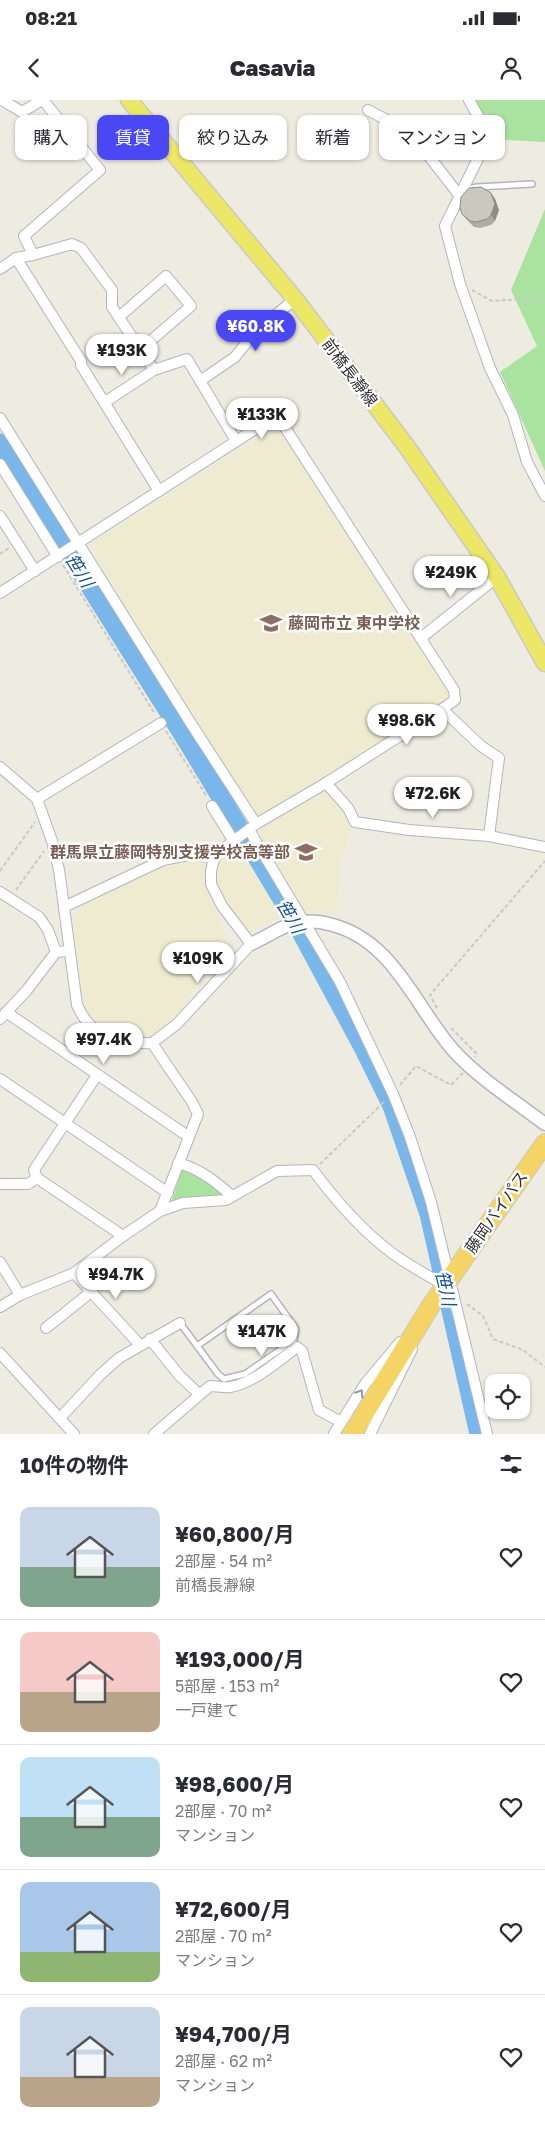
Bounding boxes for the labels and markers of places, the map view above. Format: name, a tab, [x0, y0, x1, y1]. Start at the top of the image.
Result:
pin: ¥60.8K	[215, 310, 297, 352]
pin: ¥193K	[87, 334, 157, 376]
pin: ¥133K	[227, 398, 297, 440]
pin: ¥249K	[416, 556, 486, 598]
school or university icon: 藤岡市立 東中学校	[258, 610, 284, 636]
place label: 藤岡市立 東中学校	[288, 613, 420, 633]
pin: ¥98.6K	[366, 704, 448, 746]
pin: ¥72.6K	[392, 776, 474, 819]
school or university icon: 群馬県立藤岡特別支援学校高等部	[293, 839, 319, 865]
place label: 群馬県立藤岡特別支援学校高等部	[50, 842, 290, 862]
pin: ¥109K	[163, 942, 233, 984]
pin: ¥97.4K	[63, 1022, 145, 1065]
pin: ¥94.7K	[75, 1258, 157, 1300]
pin: ¥147K	[227, 1314, 297, 1357]

